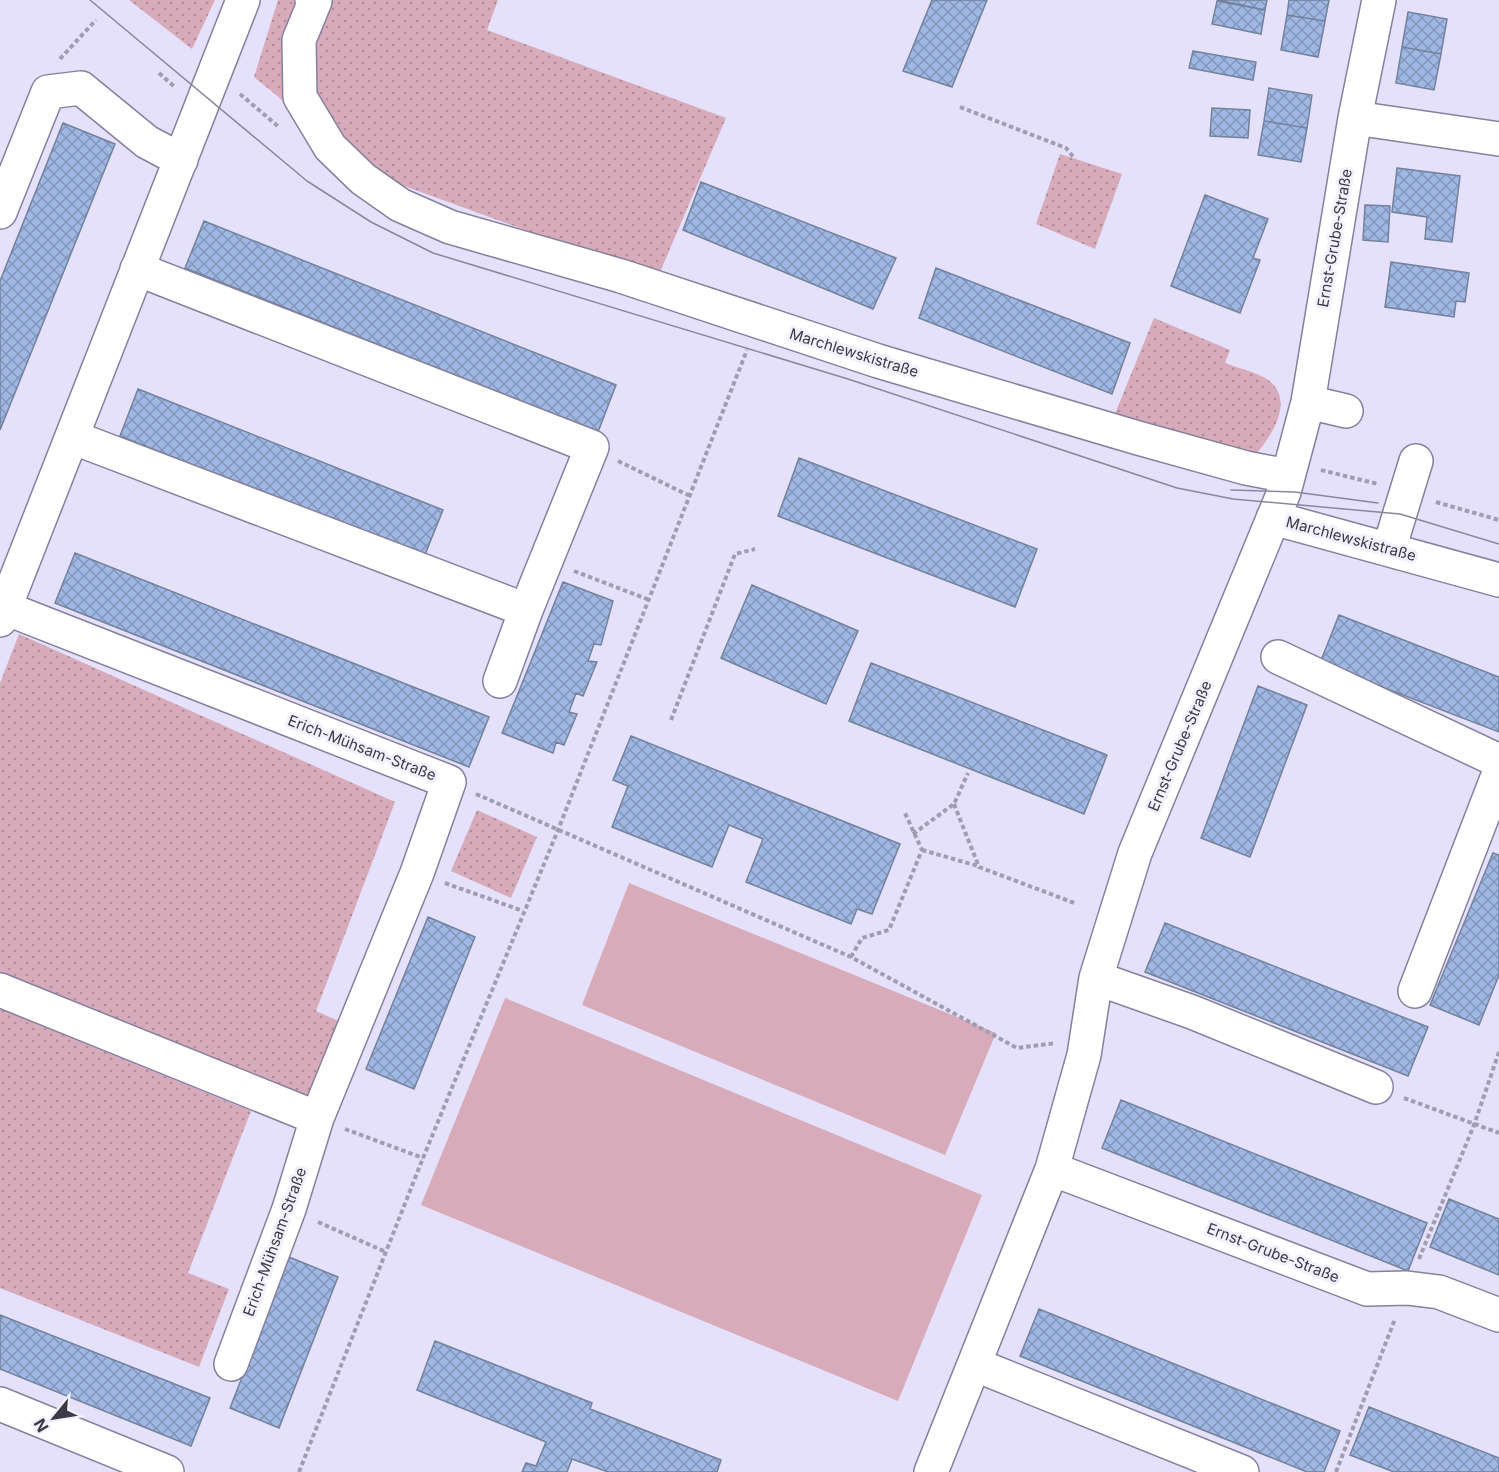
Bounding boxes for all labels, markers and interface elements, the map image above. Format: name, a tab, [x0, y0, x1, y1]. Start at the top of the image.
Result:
street label: Ernst-Grube-Straße	[1313, 167, 1356, 309]
street label: Marchlewskistraße	[787, 324, 921, 381]
street label: Marchlewskistraße	[1284, 512, 1418, 565]
street label: Ernst-Grube-Straße	[1143, 678, 1216, 814]
street label: Erich-Mühsam-Straße	[285, 711, 439, 785]
street label: Erich-Mühsam-Straße	[239, 1165, 310, 1319]
street label: Ernst-Grube-Straße	[1204, 1219, 1342, 1287]
north arrow	[24, 1388, 84, 1448]
text: N	[29, 1415, 53, 1436]

